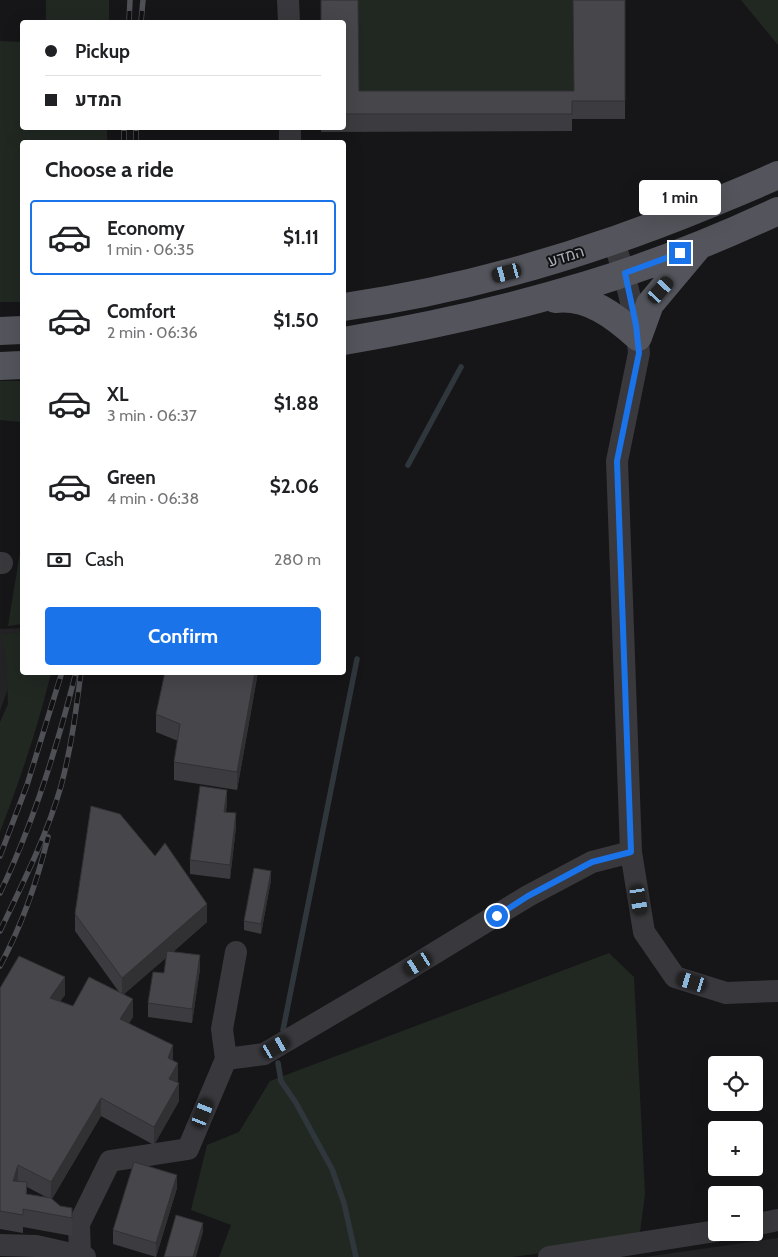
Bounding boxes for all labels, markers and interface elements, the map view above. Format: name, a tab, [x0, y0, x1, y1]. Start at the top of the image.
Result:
text: Pickup	[75, 40, 130, 63]
text: המדע	[75, 88, 122, 111]
text: Choose a ride	[45, 156, 174, 183]
callout: 1 min	[639, 180, 721, 216]
text: 1 min	[662, 188, 698, 207]
icon: car	[47, 215, 92, 260]
text: Economy	[107, 217, 185, 240]
text: $1.11	[283, 226, 319, 249]
text: 1 min · 06:35	[107, 240, 194, 259]
street label: המדע	[545, 241, 587, 271]
route end	[669, 242, 691, 264]
car	[490, 262, 523, 284]
car	[645, 274, 676, 306]
icon: car	[47, 298, 92, 343]
text: Comfort	[107, 300, 176, 323]
text: $1.50	[273, 309, 319, 332]
text: 2 min · 06:36	[107, 323, 198, 342]
icon: car	[47, 381, 92, 426]
text: XL	[107, 383, 128, 406]
text: $1.88	[274, 392, 319, 415]
text: 3 min · 06:37	[107, 406, 197, 425]
icon: car	[47, 464, 92, 509]
text: Green	[107, 466, 156, 489]
text: $2.06	[270, 475, 319, 498]
text: 4 min · 06:38	[107, 489, 199, 508]
icon: cash	[45, 546, 73, 574]
text: Cash	[85, 548, 124, 571]
text: 280 m	[274, 550, 321, 569]
button: Confirm	[45, 607, 321, 665]
car	[629, 884, 648, 916]
route start	[486, 905, 508, 927]
car	[401, 950, 434, 978]
car	[675, 970, 708, 994]
car	[259, 1033, 292, 1061]
map controls	[708, 1056, 763, 1241]
button: locate	[708, 1056, 763, 1111]
car	[190, 1096, 215, 1130]
button: +	[708, 1121, 763, 1176]
button: −	[708, 1186, 763, 1241]

